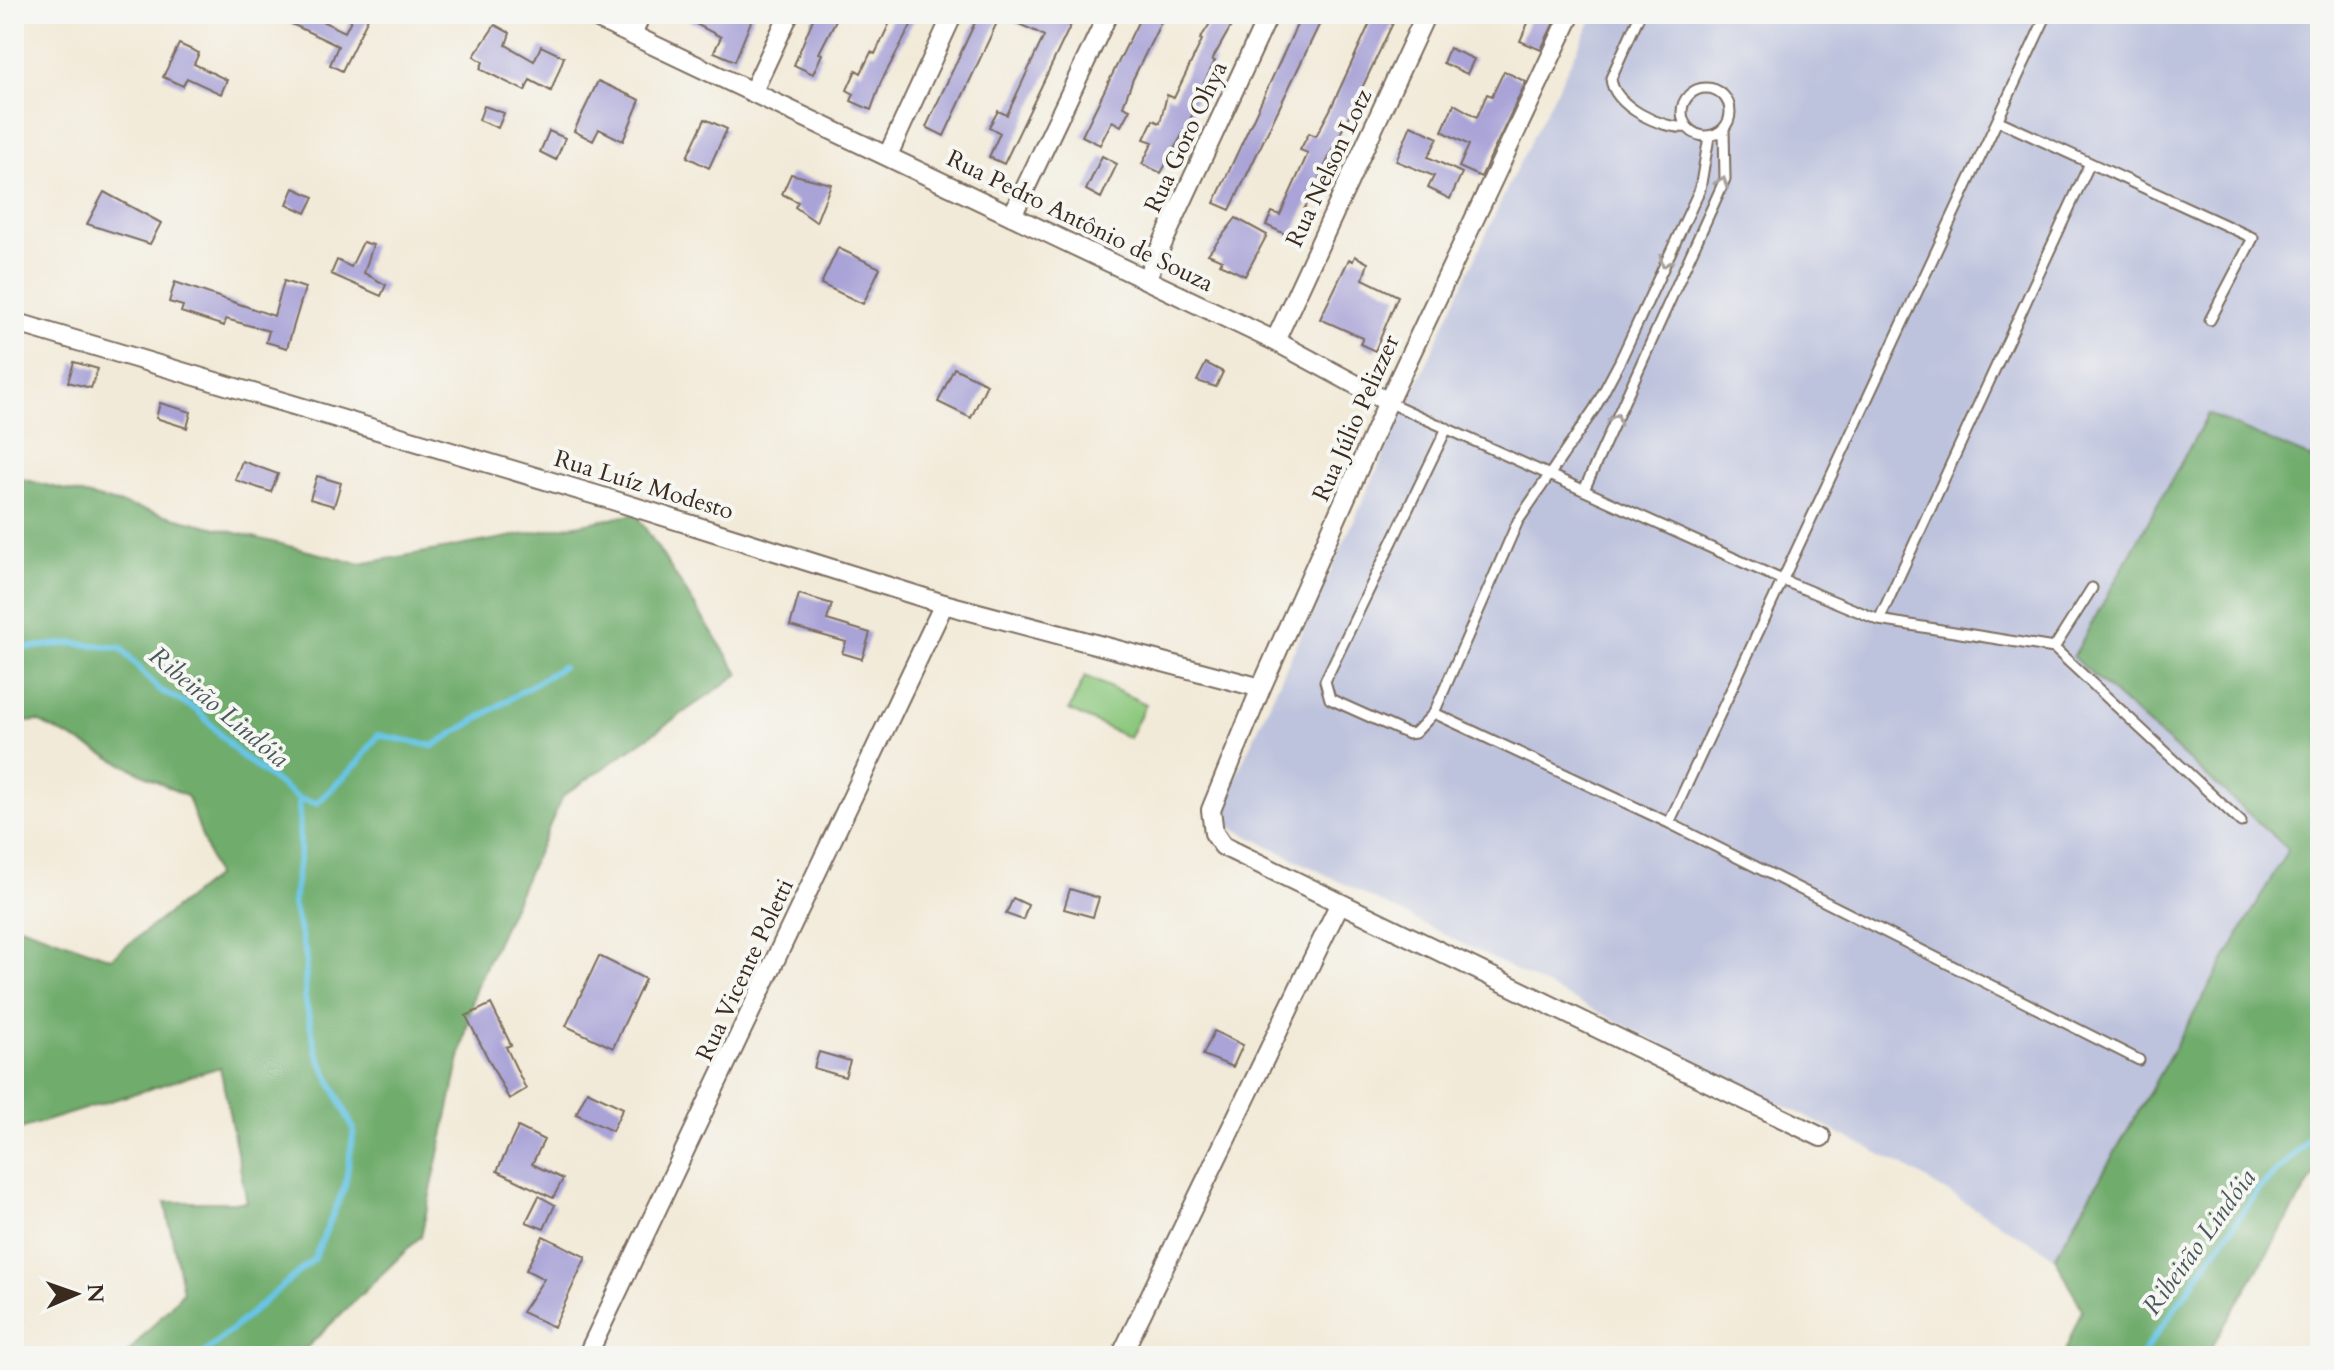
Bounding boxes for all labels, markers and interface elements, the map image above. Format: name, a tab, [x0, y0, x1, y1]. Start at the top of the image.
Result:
street label: Rua Goro Ohya	[1136, 55, 1236, 218]
street label: Rua Nelson Lotz	[1278, 83, 1380, 252]
street label: Rua Pedro Antônio de Souza	[941, 142, 1220, 300]
one-way arrow	[1713, 176, 1729, 190]
one-way arrow	[1658, 253, 1674, 268]
street label: Rua Júlio Pelizzer	[1304, 329, 1408, 507]
one-way arrow	[1606, 413, 1622, 427]
street label: Rua Luíz Modesto	[550, 442, 738, 528]
water label: Ribeirão Lindóia	[142, 638, 296, 776]
street label: Rua Vicente Poletti	[688, 873, 802, 1066]
water label: Ribeirão Lindóia	[2134, 1162, 2264, 1322]
north arrow	[36, 1254, 116, 1334]
text: N	[80, 1283, 110, 1303]

